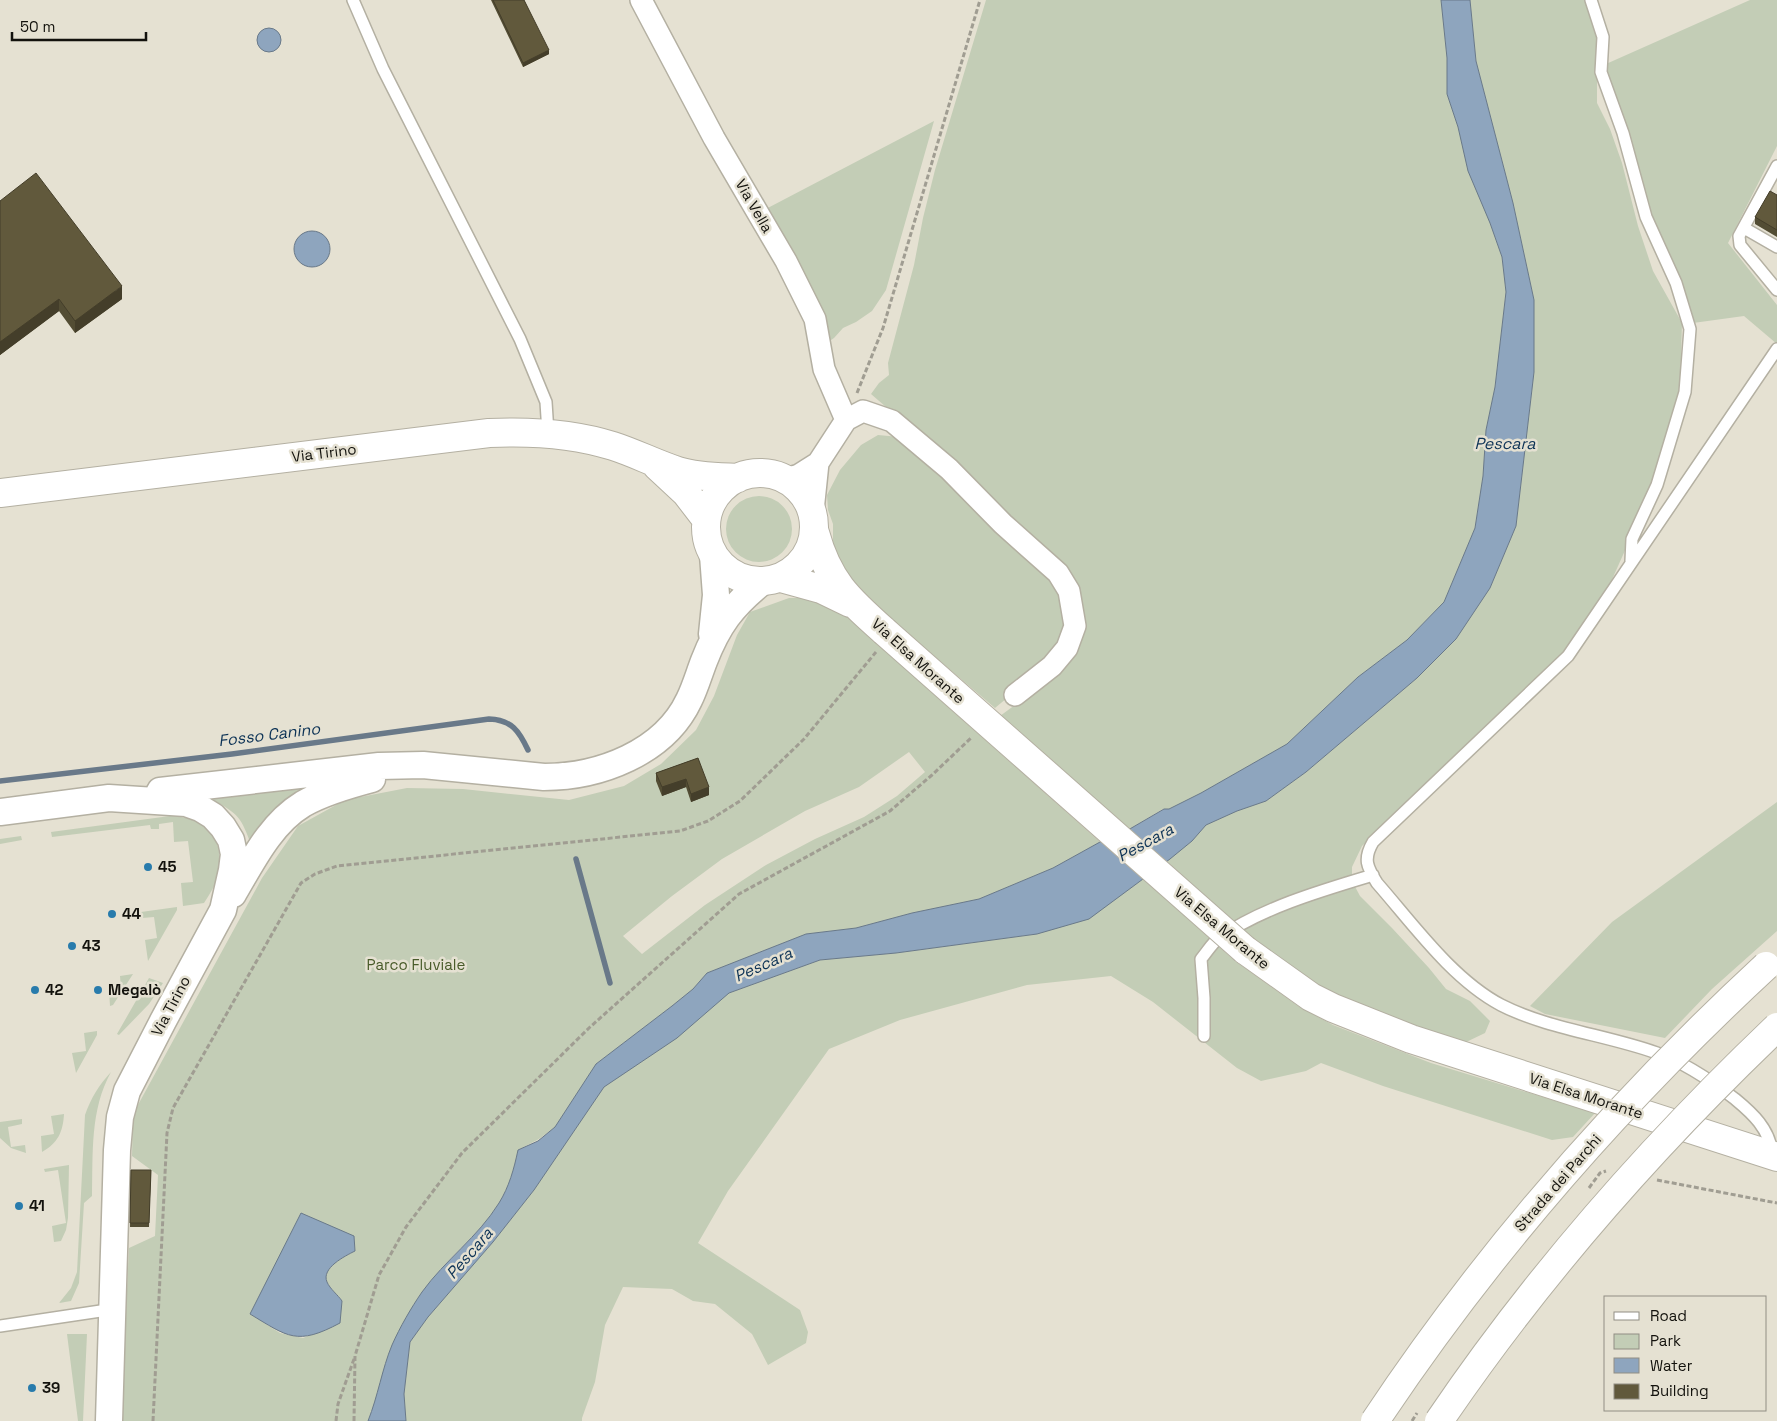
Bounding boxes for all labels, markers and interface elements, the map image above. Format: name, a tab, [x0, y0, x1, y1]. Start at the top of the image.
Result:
scale bar	[12, 10, 146, 42]
text: 50 m	[20, 17, 55, 36]
street label: Via Vella	[731, 176, 778, 236]
water label: Pescara	[1475, 433, 1536, 454]
street label: Via Tirino	[290, 439, 357, 466]
street label: Via Elsa Morante	[868, 614, 969, 707]
water label: Fosso Canino	[217, 718, 322, 751]
water label: Pescara	[1113, 818, 1178, 866]
place label: 45	[158, 857, 177, 876]
marker: 45	[142, 861, 154, 873]
street label: Via Elsa Morante	[1171, 882, 1274, 973]
place label: 44	[122, 904, 142, 923]
marker: 44	[106, 908, 118, 920]
place label: 43	[82, 936, 101, 955]
marker: 43	[66, 940, 78, 952]
water label: Pescara	[731, 942, 796, 986]
park label: Parco Fluviale	[367, 955, 466, 974]
street label: Via Tirino	[147, 973, 194, 1039]
place label: 42	[45, 980, 64, 999]
place label: Megalò	[108, 980, 161, 999]
marker: 42	[29, 984, 41, 996]
marker: Megalò	[92, 984, 104, 996]
street label: Via Elsa Morante	[1527, 1068, 1646, 1123]
street label: Strada dei Parchi	[1510, 1130, 1605, 1235]
place label: 41	[29, 1196, 45, 1215]
marker: 41	[13, 1200, 25, 1212]
water label: Pescara	[441, 1223, 498, 1283]
legend	[1604, 1296, 1767, 1411]
text: Road	[1650, 1306, 1687, 1325]
text: Park	[1650, 1331, 1681, 1350]
text: Water	[1650, 1356, 1693, 1375]
place label: 39	[42, 1378, 60, 1397]
text: Building	[1650, 1381, 1709, 1400]
marker: 39	[26, 1382, 38, 1394]

